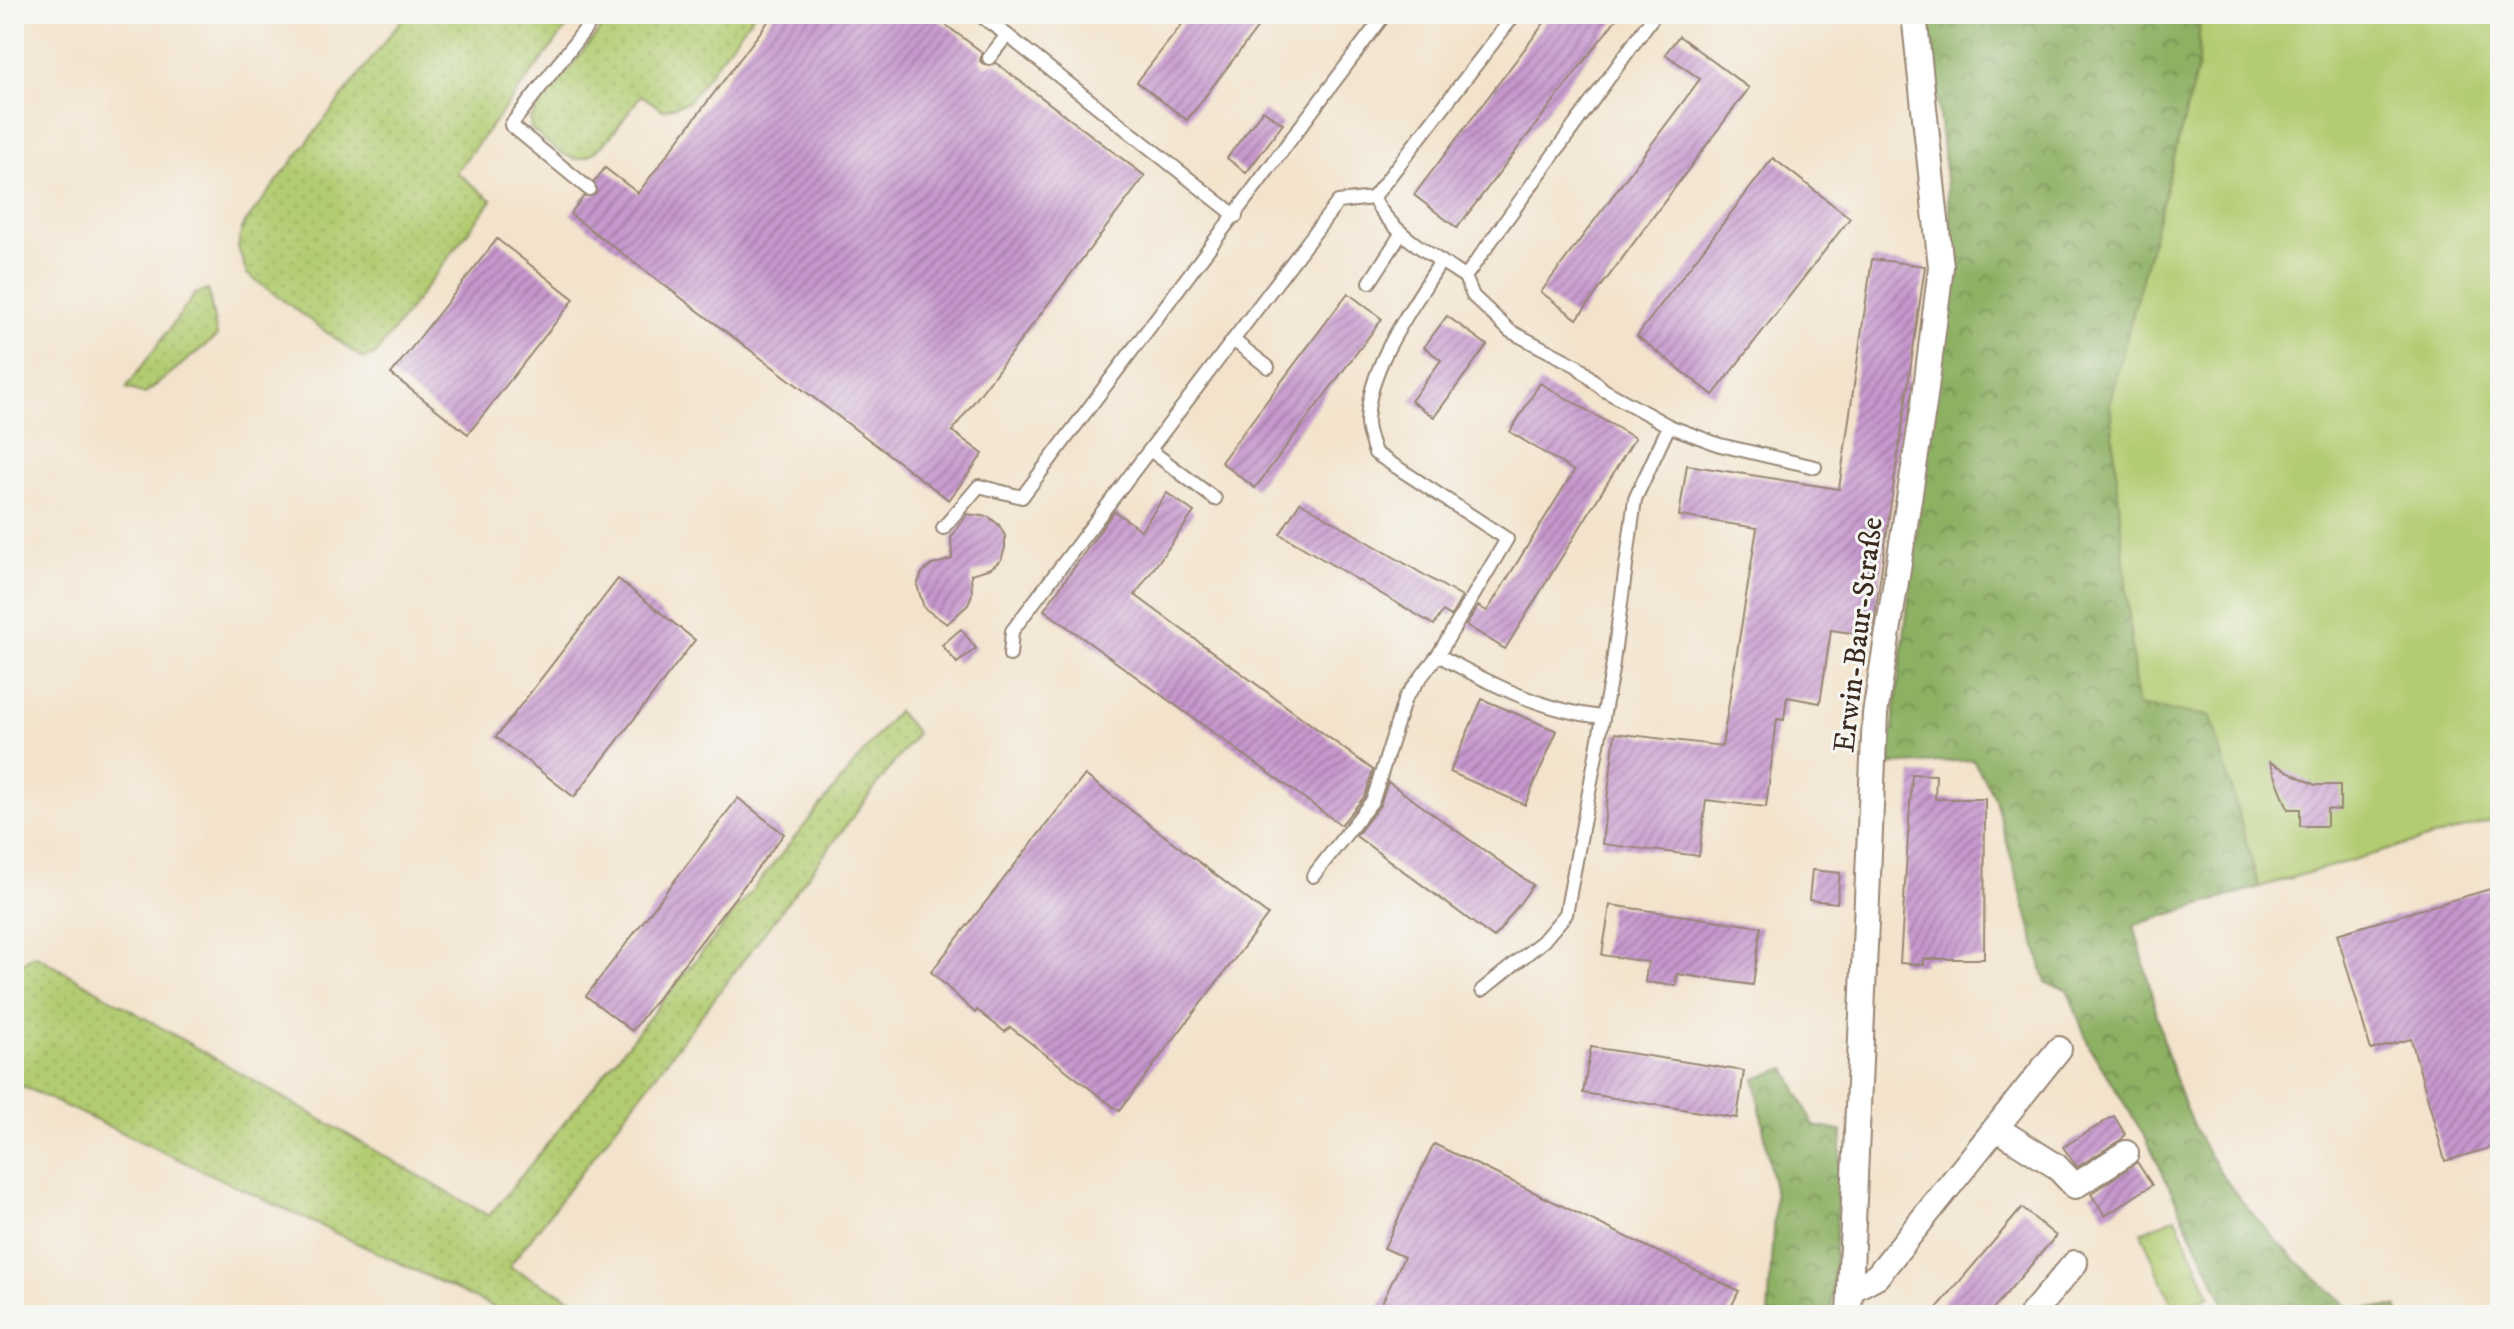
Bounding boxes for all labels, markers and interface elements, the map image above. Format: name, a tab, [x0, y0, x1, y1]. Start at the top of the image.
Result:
street label: Erwin-Baur-Straße	[1826, 515, 1892, 755]

